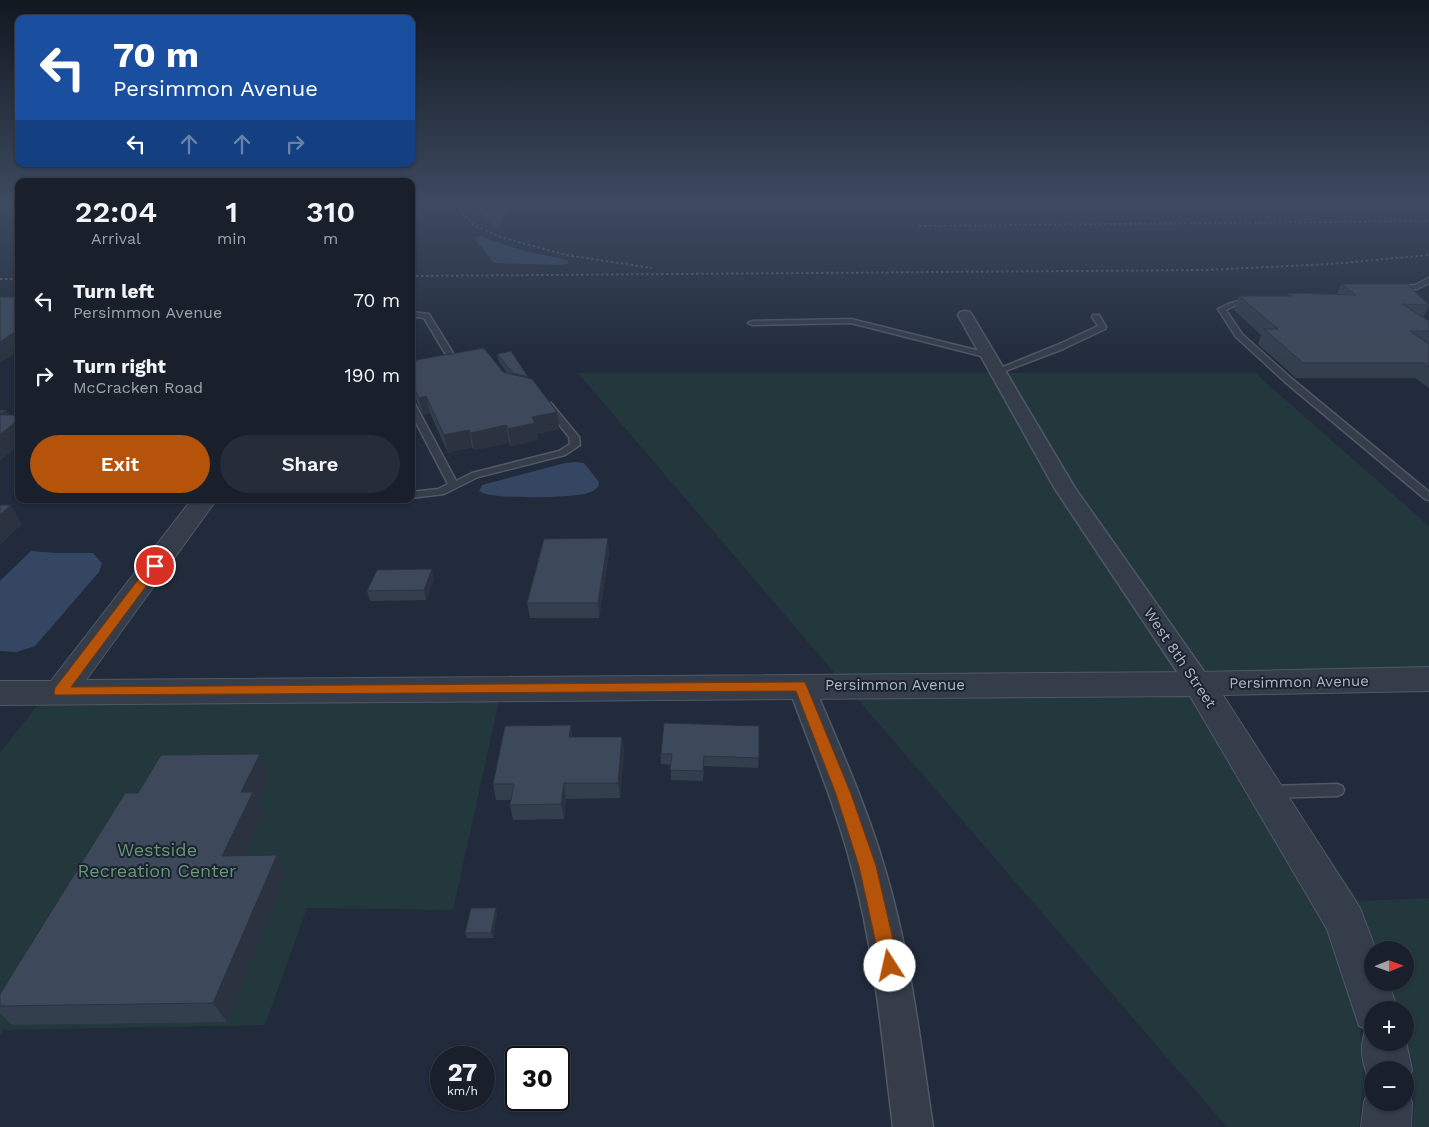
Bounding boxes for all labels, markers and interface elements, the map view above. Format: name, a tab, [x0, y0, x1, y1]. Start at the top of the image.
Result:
text: 70 m	[113, 34, 199, 76]
icon: left	[30, 35, 95, 100]
text: Persimmon Avenue	[113, 76, 318, 101]
icon: left	[122, 130, 150, 158]
icon: ahead	[175, 130, 203, 158]
icon: ahead	[228, 130, 256, 158]
icon: right	[281, 130, 309, 158]
text: 22:04	[75, 194, 157, 229]
text: 1	[225, 194, 238, 229]
text: 310	[306, 194, 355, 229]
text: Arrival	[91, 229, 141, 248]
text: min	[217, 229, 246, 248]
text: m	[323, 229, 338, 248]
text: Turn left	[73, 280, 154, 303]
icon: left	[30, 287, 58, 315]
text: 70 m	[353, 289, 400, 312]
text: Persimmon Avenue	[73, 303, 222, 322]
text: Turn right	[73, 355, 166, 378]
icon: right	[30, 362, 58, 390]
text: 190 m	[344, 364, 400, 387]
text: McCracken Road	[73, 378, 203, 397]
button: Exit	[30, 435, 210, 493]
button: Share	[220, 435, 400, 493]
pin	[134, 545, 176, 587]
icon: arrive	[141, 552, 169, 580]
street label: West 8th Street	[1140, 604, 1221, 712]
street label: Persimmon Avenue	[1229, 672, 1369, 692]
street label: Persimmon Avenue	[825, 676, 965, 694]
park label: Westside Recreation Center	[78, 839, 236, 881]
position arrow	[863, 939, 915, 991]
north arrow	[1364, 941, 1414, 991]
map controls	[1364, 941, 1414, 1111]
button: +	[1364, 1001, 1414, 1051]
speed limit sign: 30	[505, 1046, 570, 1111]
text: 27	[448, 1058, 477, 1087]
button: −	[1364, 1061, 1414, 1111]
text: km/h	[447, 1084, 478, 1098]

